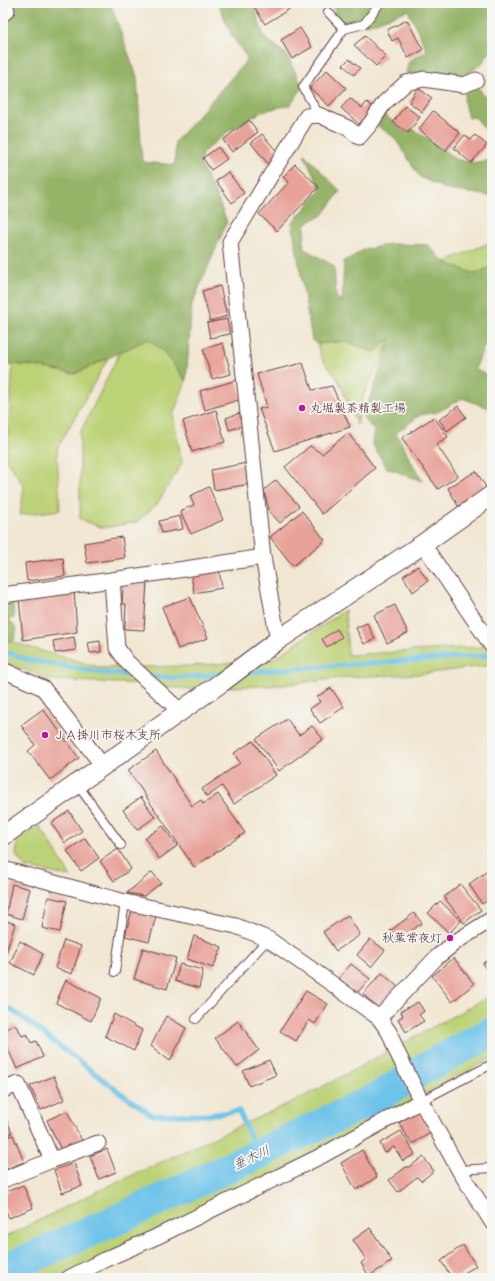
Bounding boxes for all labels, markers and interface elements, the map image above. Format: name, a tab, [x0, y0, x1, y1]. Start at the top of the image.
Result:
place label: 丸堀製茶精製工場	[310, 397, 406, 419]
marker: 丸堀製茶精製工場	[297, 403, 307, 413]
place label: ＪＡ掛川市桜木支所	[53, 724, 161, 746]
marker: ＪＡ掛川市桜木支所	[40, 730, 50, 740]
place label: 秋葉常夜灯	[382, 927, 442, 949]
marker: 秋葉常夜灯	[445, 933, 455, 943]
water label: 垂木川	[229, 1139, 274, 1176]

